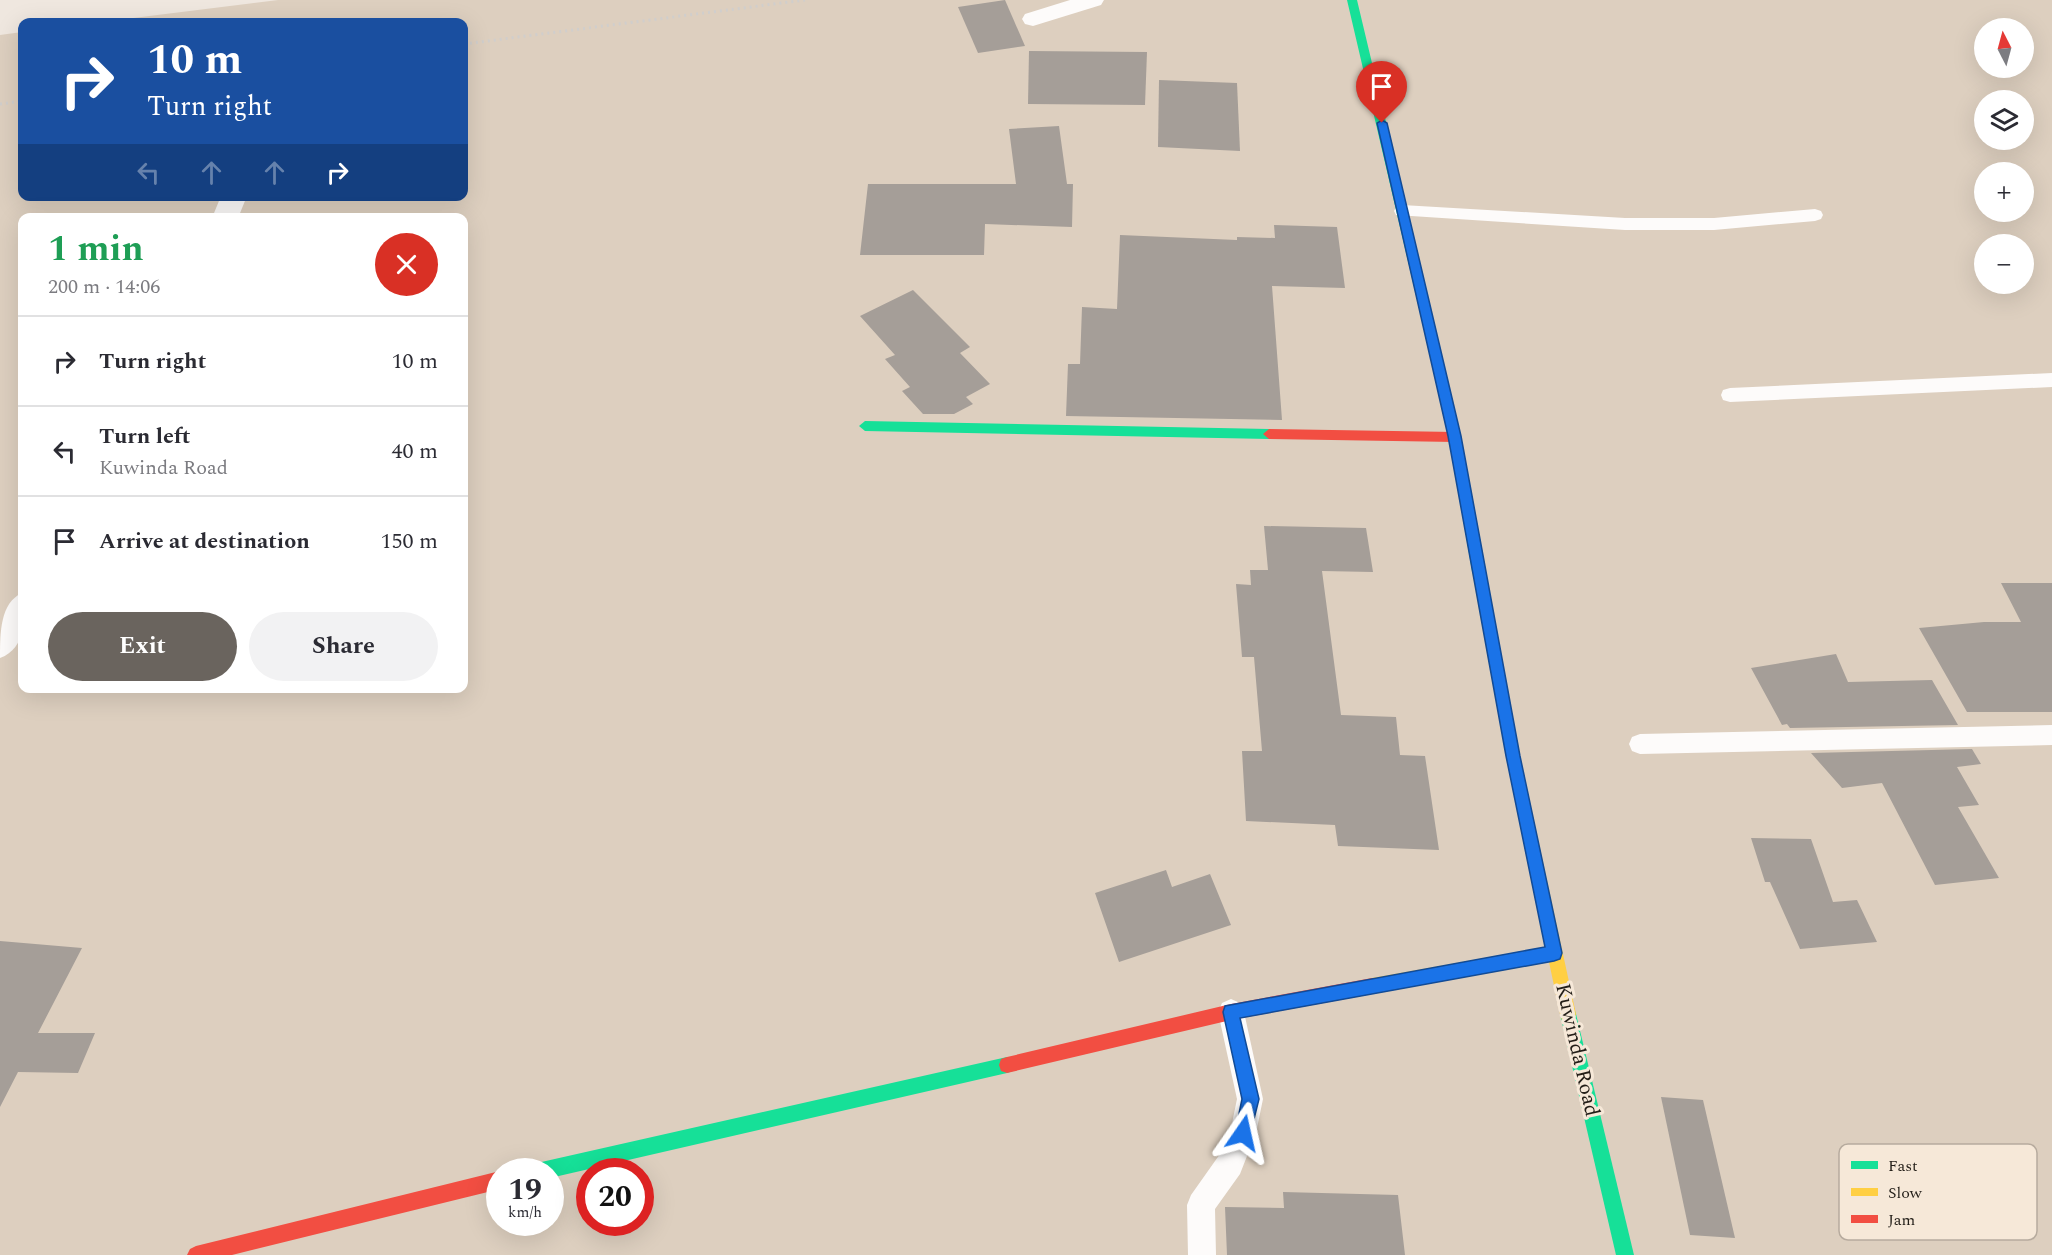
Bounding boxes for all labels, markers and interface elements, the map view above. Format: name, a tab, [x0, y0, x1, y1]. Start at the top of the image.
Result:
north arrow	[1974, 18, 2034, 78]
map controls	[1974, 18, 2034, 294]
text: 10 m	[147, 29, 242, 92]
icon: right	[48, 42, 126, 120]
pin	[1356, 61, 1407, 123]
icon: arrive	[1365, 70, 1398, 103]
text: Turn right	[147, 86, 272, 128]
button: layers	[1974, 90, 2034, 150]
icon: left	[132, 156, 165, 189]
icon: ahead	[195, 156, 228, 189]
icon: ahead	[258, 156, 291, 189]
icon: right	[321, 156, 354, 189]
button: +	[1974, 162, 2034, 222]
text: 1 min	[48, 222, 144, 277]
button: close	[375, 233, 438, 296]
button: −	[1974, 234, 2034, 294]
text: 200 m · 14:06	[48, 272, 160, 302]
icon: right	[48, 345, 81, 378]
text: Turn right	[99, 345, 206, 378]
text: 10 m	[392, 345, 438, 378]
text: Turn left	[99, 420, 191, 453]
icon: left	[48, 435, 81, 468]
text: 40 m	[392, 435, 438, 468]
text: Kuwinda Road	[99, 453, 228, 483]
icon: arrive	[48, 525, 81, 558]
text: Arrive at destination	[99, 525, 310, 558]
text: 150 m	[381, 525, 438, 558]
button: Exit	[48, 612, 237, 681]
button: Share	[249, 612, 438, 681]
street label: Kuwinda Road	[1546, 980, 1608, 1120]
position arrow	[1211, 1101, 1275, 1165]
legend	[1839, 1144, 2037, 1240]
text: Fast	[1888, 1154, 1918, 1178]
speed limit sign: 20	[576, 1158, 654, 1236]
text: 19	[508, 1167, 542, 1213]
text: Slow	[1888, 1181, 1923, 1205]
text: km/h	[508, 1201, 542, 1224]
text: Jam	[1888, 1208, 1916, 1232]

